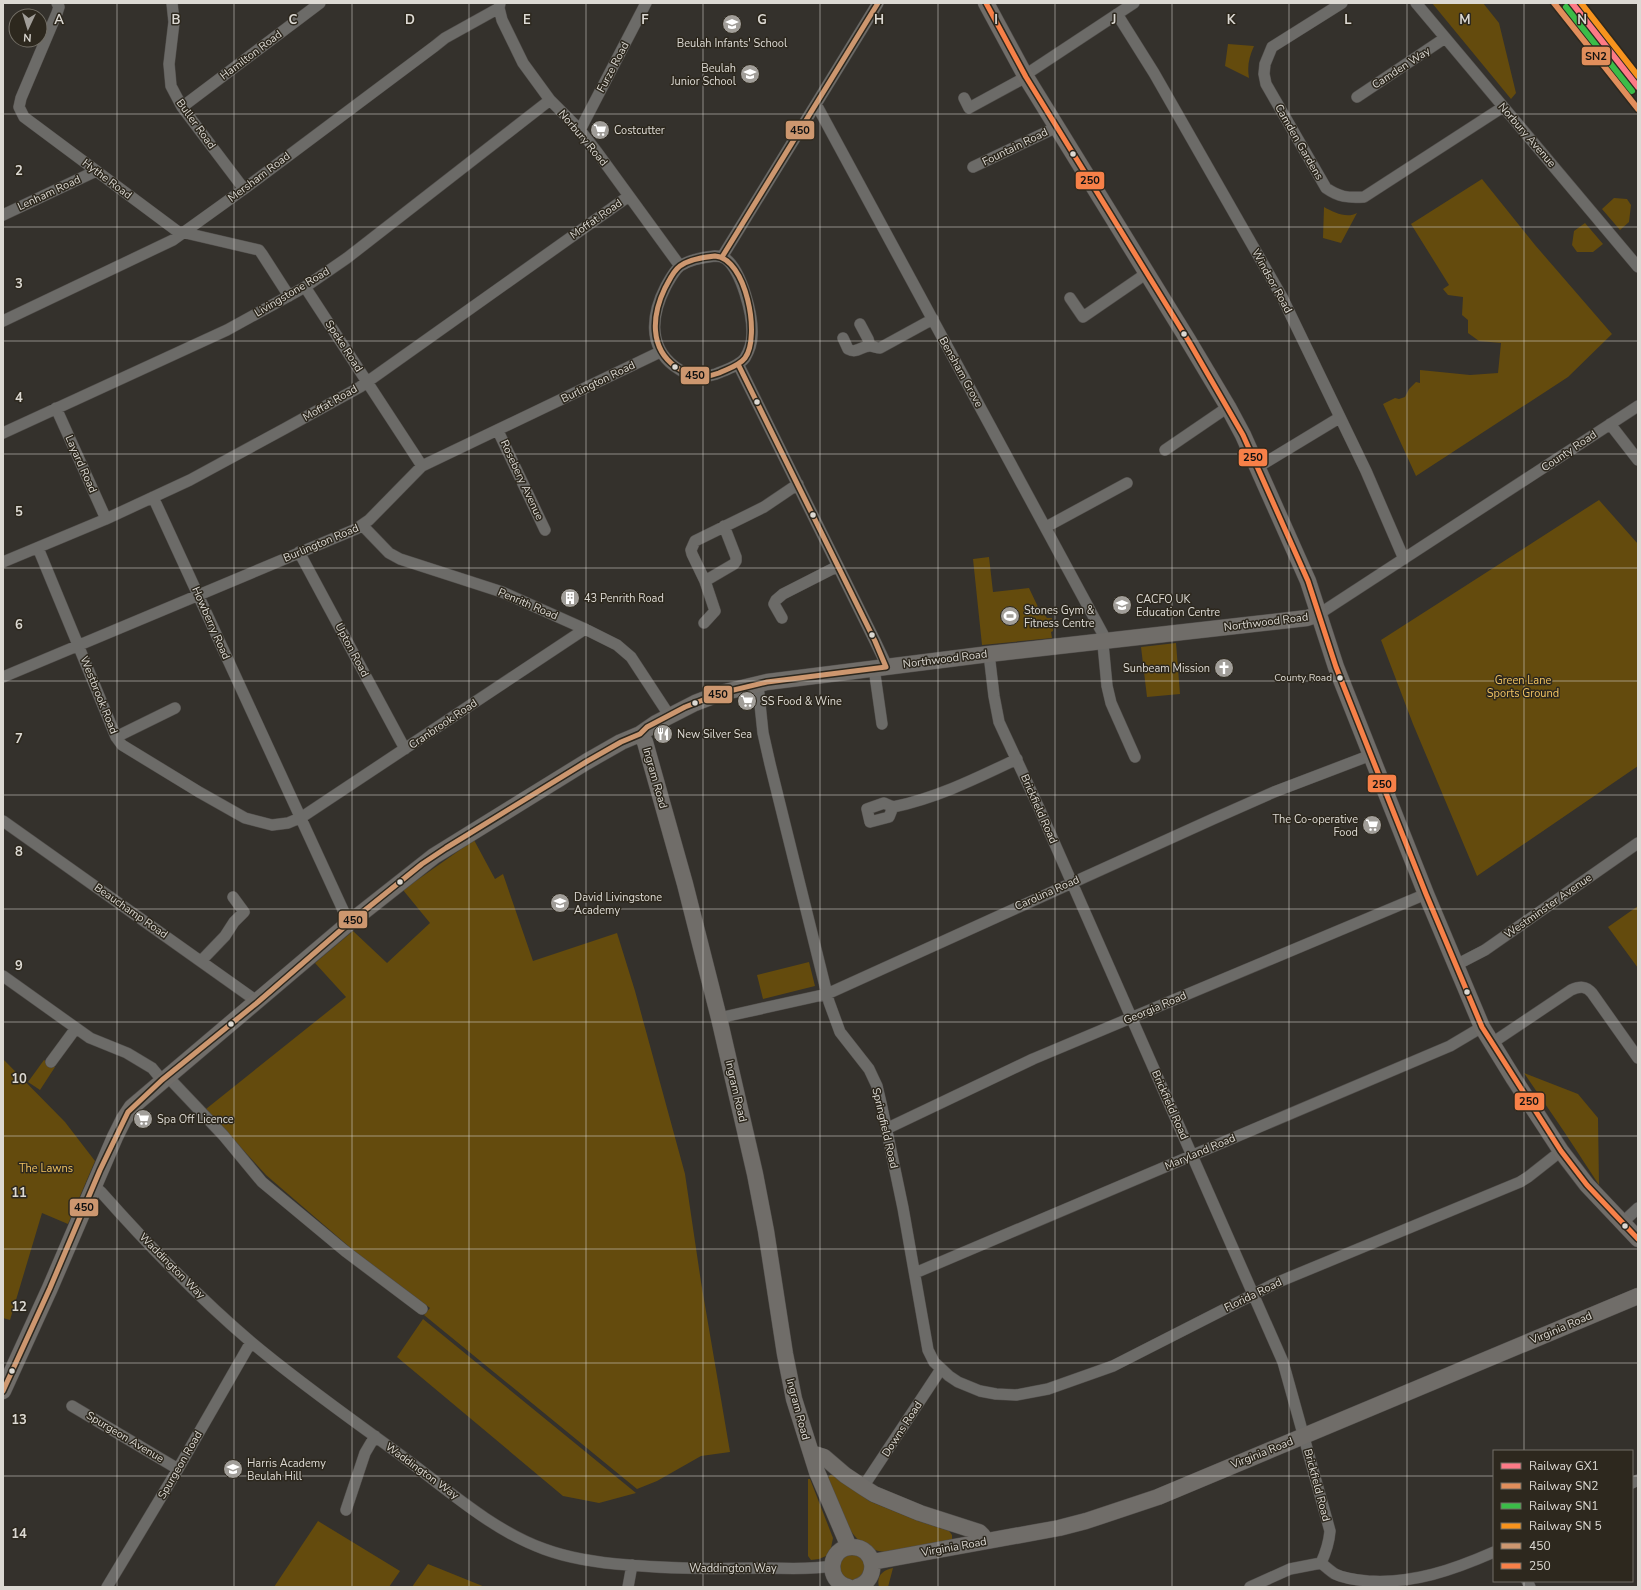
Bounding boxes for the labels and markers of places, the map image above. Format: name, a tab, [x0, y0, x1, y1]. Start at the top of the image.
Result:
school or university icon: Beulah Infants' School	[721, 13, 743, 35]
place label: Beulah Infants' School	[677, 36, 788, 51]
place label: Beulah Junior School	[670, 61, 737, 89]
school or university icon: Beulah Junior School	[739, 63, 761, 85]
supermarket icon: Costcutter	[589, 119, 611, 141]
place label: Costcutter	[614, 123, 665, 138]
unlabelled marker	[1068, 149, 1078, 159]
unlabelled marker	[1179, 329, 1189, 339]
unlabelled marker	[670, 362, 680, 372]
unlabelled marker	[752, 397, 762, 407]
unlabelled marker	[808, 510, 818, 520]
building icon: 43 Penrith Road	[559, 587, 581, 609]
place label: 43 Penrith Road	[584, 591, 664, 606]
place label: CACFO UK Education Centre	[1136, 592, 1220, 620]
school or university icon: CACFO UK Education Centre	[1111, 594, 1133, 616]
place label: Stones Gym & Fitness Centre	[1024, 603, 1095, 631]
sports icon: Stones Gym & Fitness Centre	[999, 605, 1021, 627]
unlabelled marker	[867, 630, 877, 640]
church icon: Sunbeam Mission	[1213, 657, 1235, 679]
place label: Sunbeam Mission	[1123, 661, 1210, 676]
place label: County Road	[1274, 671, 1332, 685]
marker: County Road	[1335, 673, 1345, 683]
supermarket icon: SS Food & Wine	[736, 690, 758, 712]
place label: SS Food & Wine	[761, 694, 842, 709]
unlabelled marker	[690, 698, 700, 708]
restaurant icon: New Silver Sea	[652, 723, 674, 745]
place label: New Silver Sea	[677, 727, 752, 742]
place label: The Co-operative Food	[1272, 812, 1358, 840]
supermarket icon: The Co-operative Food	[1361, 814, 1383, 836]
unlabelled marker	[395, 877, 405, 887]
place label: David Livingstone Academy	[574, 890, 662, 918]
school or university icon: David Livingstone Academy	[549, 892, 571, 914]
unlabelled marker	[1462, 987, 1472, 997]
unlabelled marker	[226, 1019, 236, 1029]
supermarket icon: Spa Off Licence	[132, 1108, 154, 1130]
place label: Spa Off Licence	[157, 1112, 234, 1127]
unlabelled marker	[1620, 1221, 1630, 1231]
unlabelled marker	[7, 1366, 17, 1376]
place label: Harris Academy Beulah Hill	[247, 1456, 326, 1484]
school or university icon: Harris Academy Beulah Hill	[222, 1458, 244, 1480]

